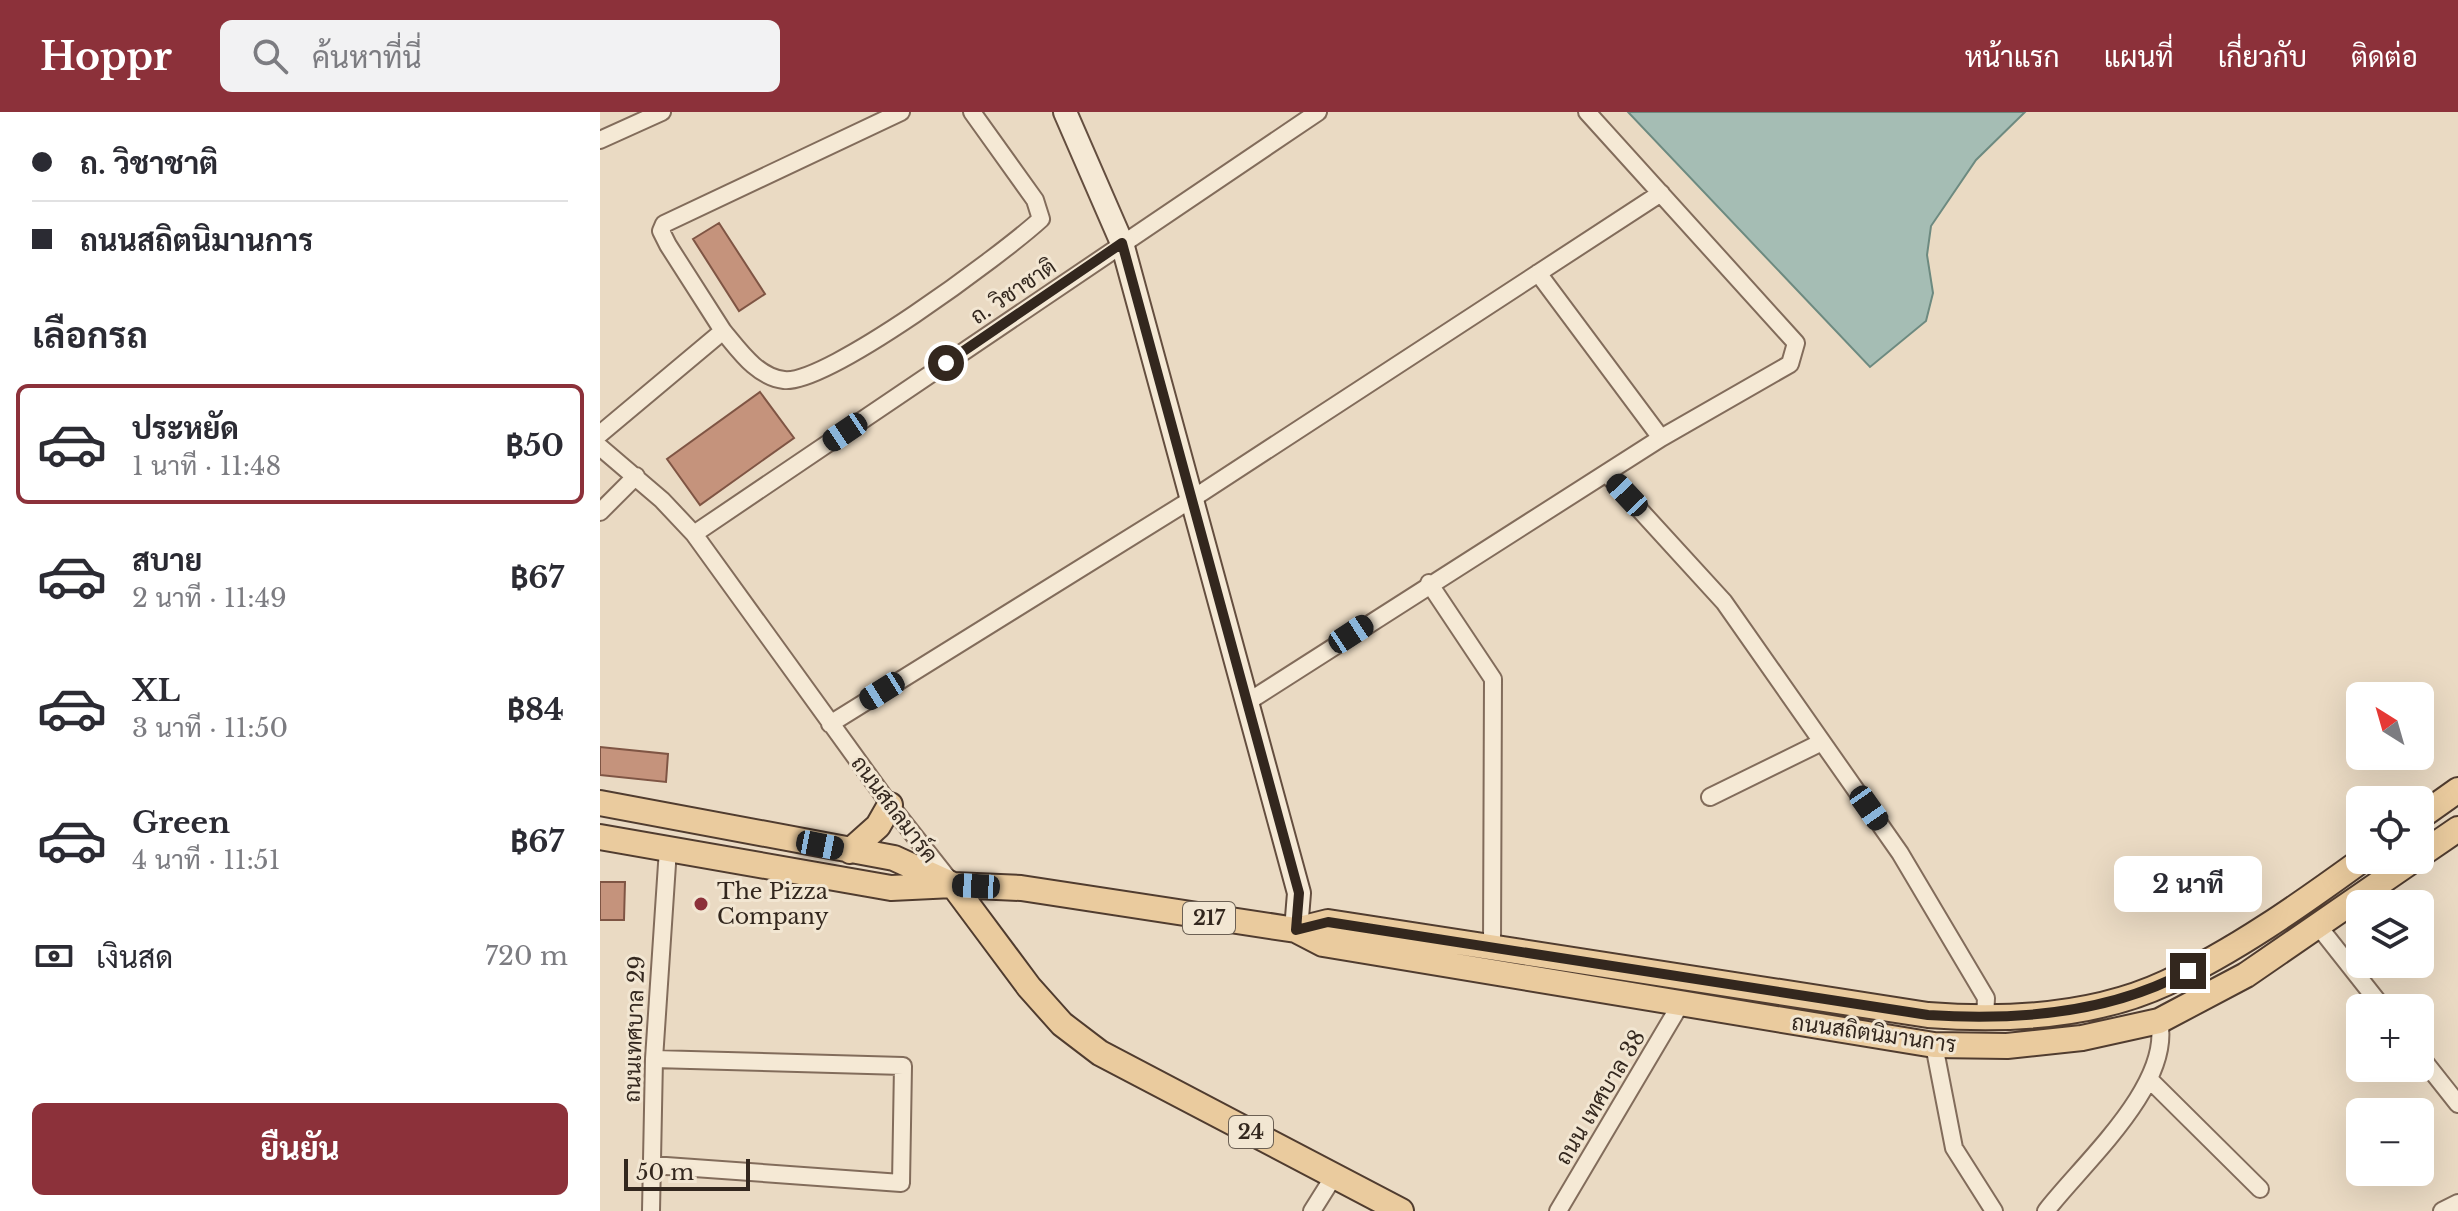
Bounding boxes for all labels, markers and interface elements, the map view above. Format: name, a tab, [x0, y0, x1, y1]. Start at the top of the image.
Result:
search box	[220, 20, 780, 92]
text: Hoppr	[40, 33, 172, 80]
icon: search	[248, 34, 292, 78]
text: ค้นหาที่นี่	[312, 39, 422, 76]
text: หน้าแรก	[1965, 40, 2060, 75]
text: แผนที่	[2104, 40, 2174, 75]
text: เกี่ยวกับ	[2218, 40, 2307, 75]
text: ติดต่อ	[2351, 40, 2418, 75]
text: ถ. วิชาชาติ	[80, 145, 218, 182]
text: ถนนสถิตนิมานการ	[80, 222, 313, 259]
street label: ถ. วิชาชาติ	[965, 253, 1061, 330]
text: เลือกรถ	[32, 313, 148, 358]
route start	[928, 345, 964, 381]
icon: car	[36, 408, 108, 480]
car	[818, 409, 872, 455]
text: ประหยัด	[132, 410, 239, 447]
text: ฿50	[505, 427, 564, 464]
text: 1 นาที · 11:48	[132, 450, 281, 482]
car	[1602, 469, 1652, 521]
icon: car	[36, 540, 108, 612]
text: สบาย	[132, 542, 202, 579]
text: ฿67	[510, 559, 564, 596]
text: 2 นาที · 11:49	[132, 582, 287, 614]
car	[1324, 611, 1378, 657]
car	[855, 668, 909, 714]
icon: car	[36, 672, 108, 744]
text: XL	[132, 672, 180, 709]
north arrow	[2346, 682, 2434, 770]
map controls	[2346, 682, 2434, 1186]
text: ฿84	[507, 691, 564, 728]
text: 3 นาที · 11:50	[132, 712, 288, 744]
street label: ถนนสถลมาร์ค	[846, 750, 944, 868]
car	[1845, 781, 1893, 835]
button: locate	[2346, 786, 2434, 874]
icon: car	[36, 804, 108, 876]
text: Green	[132, 804, 230, 841]
text: ฿67	[510, 823, 564, 860]
car	[794, 829, 846, 861]
text: 4 นาที · 11:51	[132, 844, 280, 876]
callout: 2 นาที	[2114, 855, 2262, 911]
text: 2 นาที	[2152, 868, 2224, 900]
car	[951, 873, 1001, 899]
place label: The Pizza Company	[717, 878, 829, 930]
button: layers	[2346, 890, 2434, 978]
marker: The Pizza Company	[692, 895, 710, 913]
road number: 217	[1183, 902, 1235, 934]
icon: cash	[32, 934, 76, 978]
text: เงินสด	[96, 939, 173, 976]
text: 720 m	[485, 940, 568, 972]
route end	[2170, 953, 2206, 989]
street label: ถนนเทศบาล 29	[618, 955, 651, 1103]
button: +	[2346, 994, 2434, 1082]
street label: ถนนสถิตนิมานการ	[1790, 1009, 1958, 1058]
street label: ถนน เทศบาล 38	[1550, 1025, 1651, 1170]
button: −	[2346, 1098, 2434, 1186]
button: ยืนยัน	[32, 1103, 568, 1195]
road number: 24	[1229, 1116, 1273, 1148]
scale bar	[624, 1155, 750, 1191]
text: 50 m	[636, 1159, 694, 1186]

